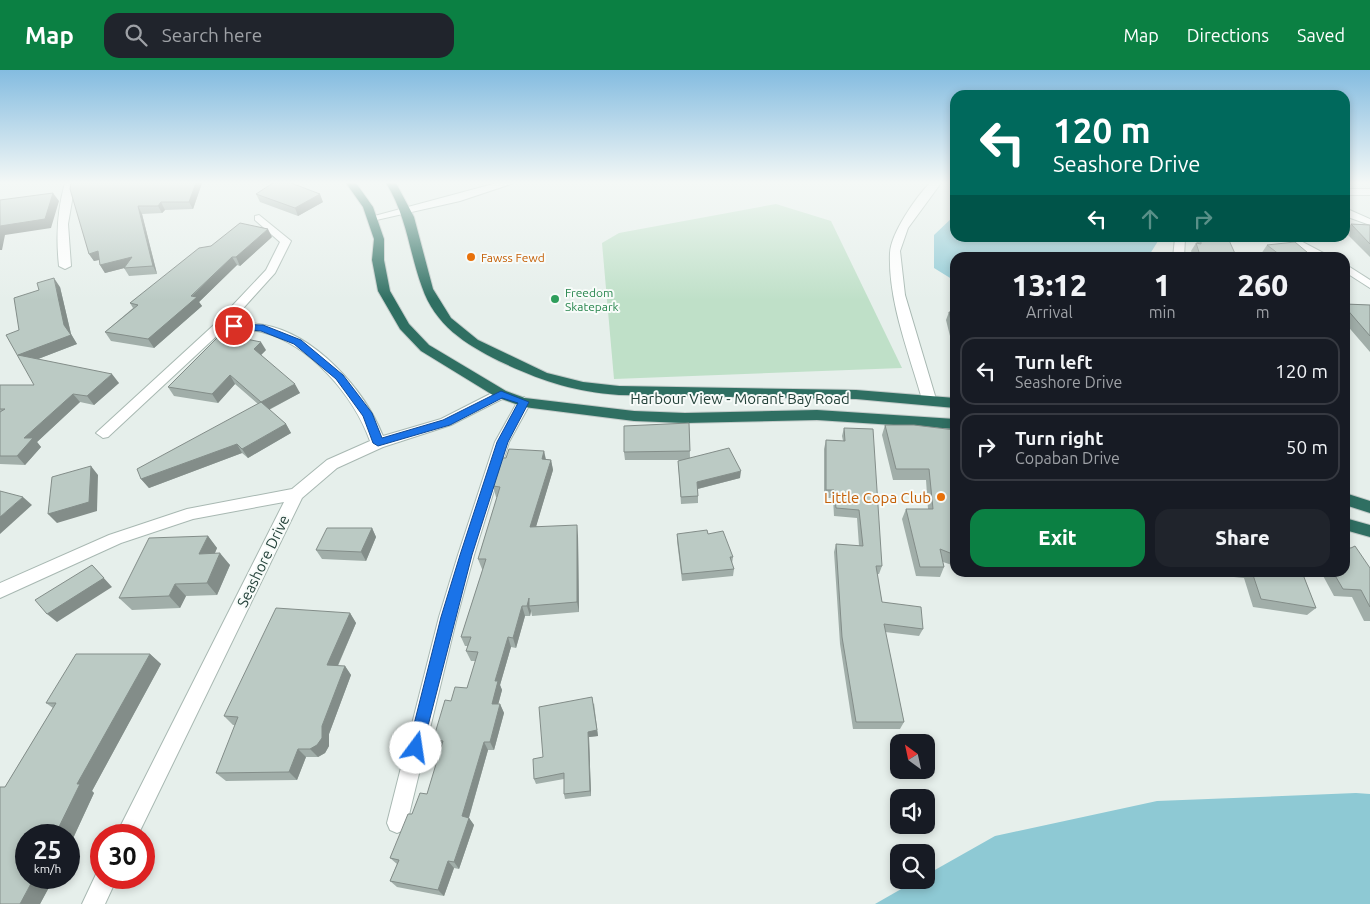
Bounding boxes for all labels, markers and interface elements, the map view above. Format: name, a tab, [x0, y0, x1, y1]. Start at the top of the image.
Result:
search box	[104, 13, 454, 58]
icon: search	[122, 21, 150, 49]
text: Map	[25, 22, 74, 49]
text: Search here	[162, 24, 262, 46]
text: Map	[1123, 25, 1159, 45]
text: Directions	[1187, 25, 1269, 45]
text: Saved	[1297, 25, 1345, 45]
icon: left	[970, 110, 1035, 175]
text: 120 m	[1053, 110, 1151, 150]
text: Seashore Drive	[1053, 151, 1200, 176]
icon: left	[1083, 205, 1111, 233]
icon: ahead	[1136, 205, 1164, 233]
icon: right	[1189, 205, 1217, 233]
marker: Fawss Fewd	[465, 251, 477, 263]
place label: Fawss Fewd	[481, 251, 545, 264]
text: 13:12	[1012, 268, 1087, 302]
text: 1	[1154, 268, 1171, 302]
text: 260	[1237, 268, 1288, 302]
place label: Freedom Skatepark	[565, 286, 619, 313]
marker: Freedom Skatepark	[549, 293, 561, 305]
text: Arrival	[1026, 303, 1073, 321]
text: min	[1149, 303, 1176, 321]
text: m	[1256, 303, 1270, 321]
pin	[213, 305, 255, 347]
icon: arrive	[220, 312, 248, 340]
text: Turn left	[1015, 351, 1093, 373]
icon: left	[972, 357, 1000, 385]
text: 120 m	[1275, 360, 1328, 382]
text: Seashore Drive	[1015, 373, 1122, 391]
street label: Harbour View - Morant Bay Road	[630, 390, 850, 407]
text: Turn right	[1015, 427, 1103, 449]
icon: right	[972, 433, 1000, 461]
text: 50 m	[1286, 436, 1328, 458]
text: Copaban Drive	[1015, 449, 1120, 467]
place label: Little Copa Club	[824, 489, 931, 506]
marker: Little Copa Club	[935, 491, 947, 503]
button: Exit	[970, 509, 1145, 567]
button: Share	[1155, 509, 1330, 567]
street label: Seashore Drive	[233, 512, 293, 610]
position arrow	[389, 721, 441, 773]
north arrow	[890, 734, 935, 779]
map controls	[890, 734, 935, 889]
button: sound	[890, 789, 935, 834]
speed limit sign: 30	[90, 824, 155, 889]
text: 25	[33, 836, 62, 864]
button: search	[890, 844, 935, 889]
text: km/h	[34, 862, 61, 875]

